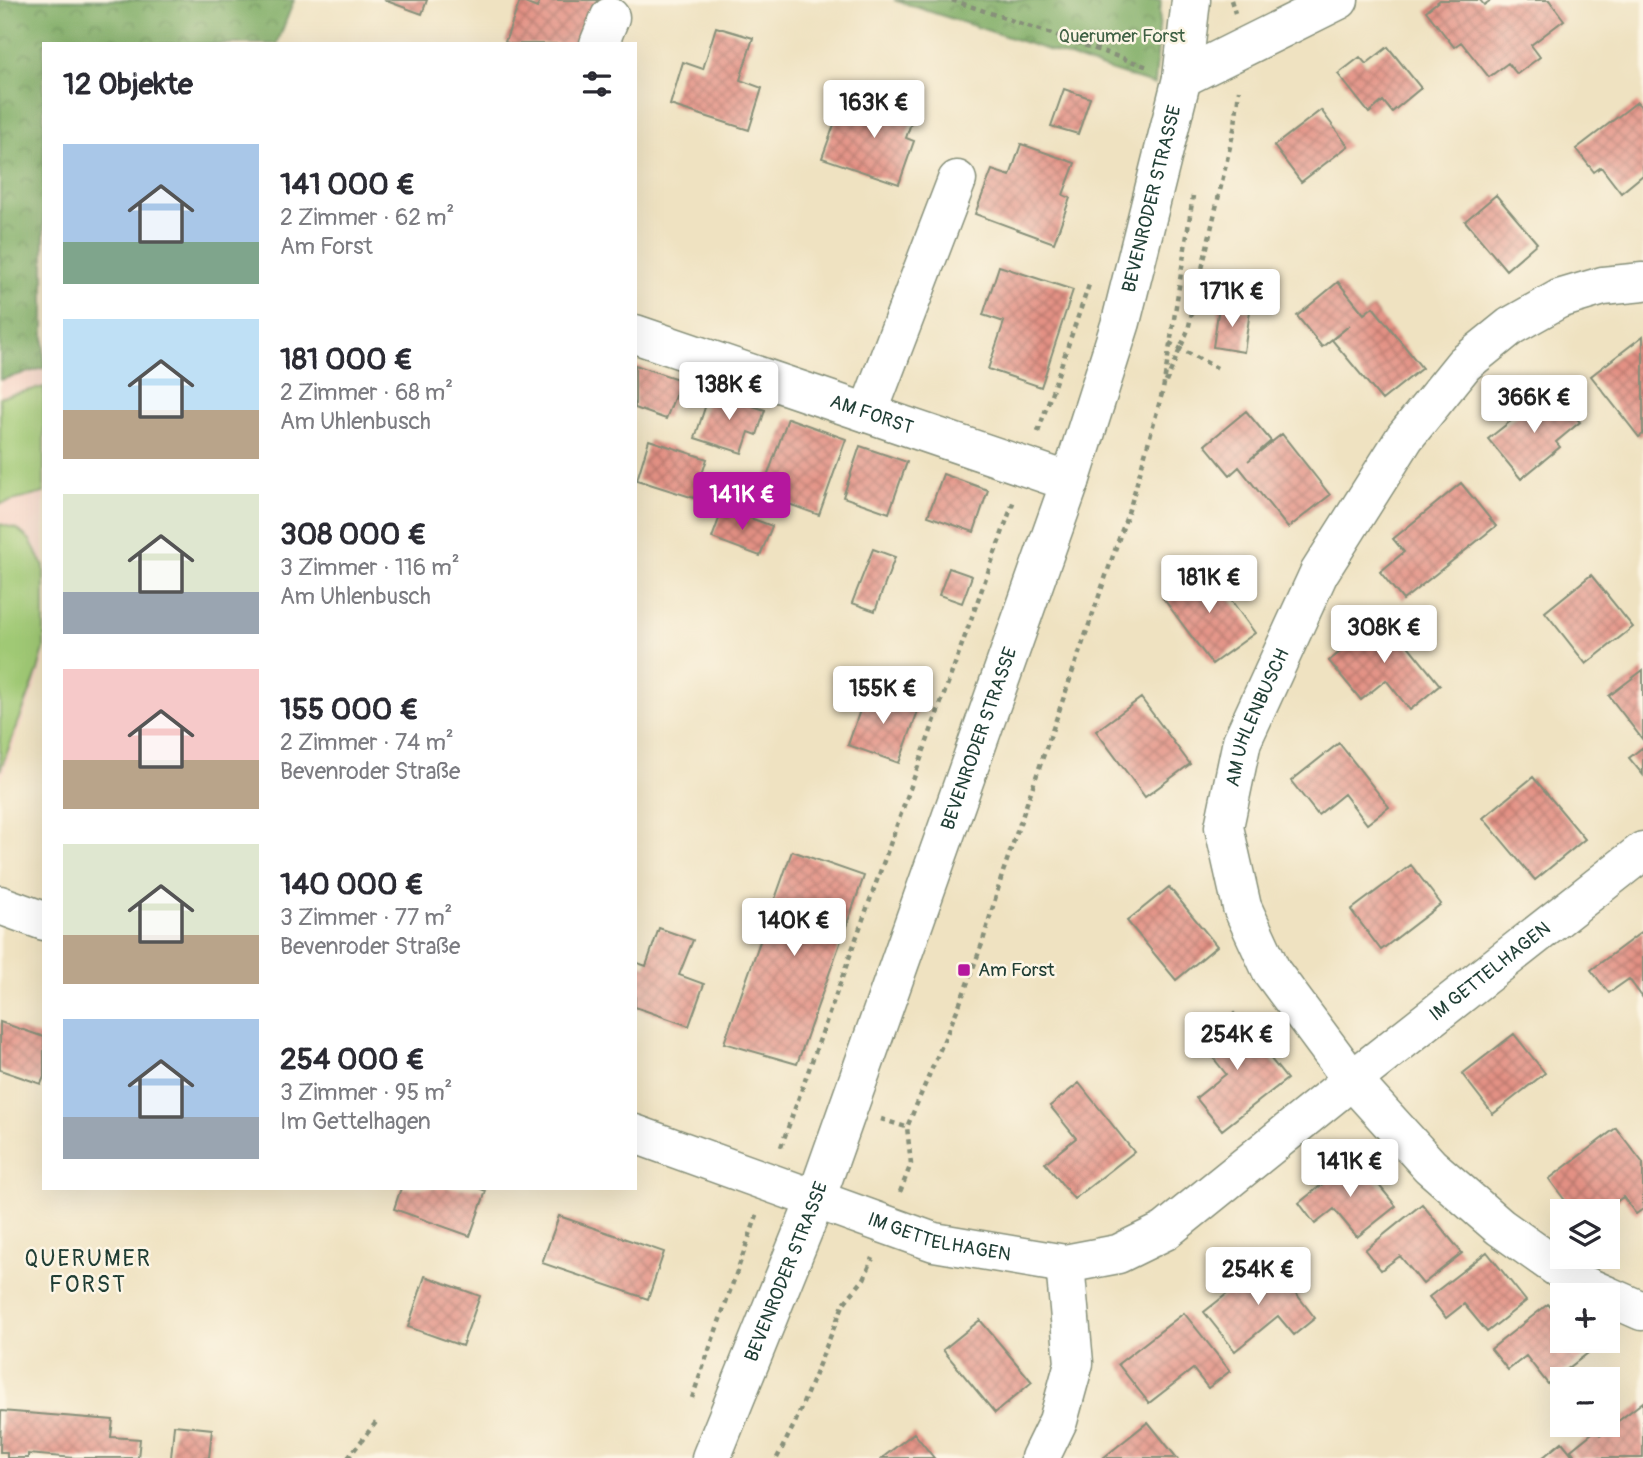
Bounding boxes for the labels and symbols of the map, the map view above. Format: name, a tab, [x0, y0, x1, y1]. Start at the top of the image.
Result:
park label: Querumer Forst	[1058, 24, 1186, 48]
pin: 163K €	[817, 80, 931, 140]
street label: BEVENRODER STRASSE	[1117, 103, 1187, 295]
pin: 171K €	[1175, 270, 1289, 329]
pin: 138K €	[672, 362, 786, 422]
pin: 366K €	[1477, 376, 1591, 435]
street label: AM FORST	[827, 389, 916, 440]
pin: 141K €	[685, 472, 799, 532]
pin: 181K €	[1152, 556, 1266, 615]
pin: 308K €	[1327, 606, 1441, 665]
street label: BEVENRODER STRASSE	[936, 644, 1023, 833]
street label: AM UHLENBUSCH	[1221, 645, 1295, 789]
pin: 155K €	[826, 666, 940, 726]
pin: 140K €	[737, 898, 851, 958]
street label: IM GETTELHAGEN	[1425, 916, 1555, 1026]
place label: Am Forst	[978, 958, 1055, 982]
marker: Am Forst	[956, 962, 972, 978]
pin: 254K €	[1180, 1012, 1294, 1072]
pin: 141K €	[1293, 1140, 1407, 1199]
street label: BEVENRODER STRASSE	[739, 1178, 833, 1365]
street label: IM GETTELHAGEN	[864, 1207, 1013, 1267]
district label: QUERUMER FORST	[24, 1244, 152, 1299]
pin: 254K €	[1201, 1248, 1315, 1307]

